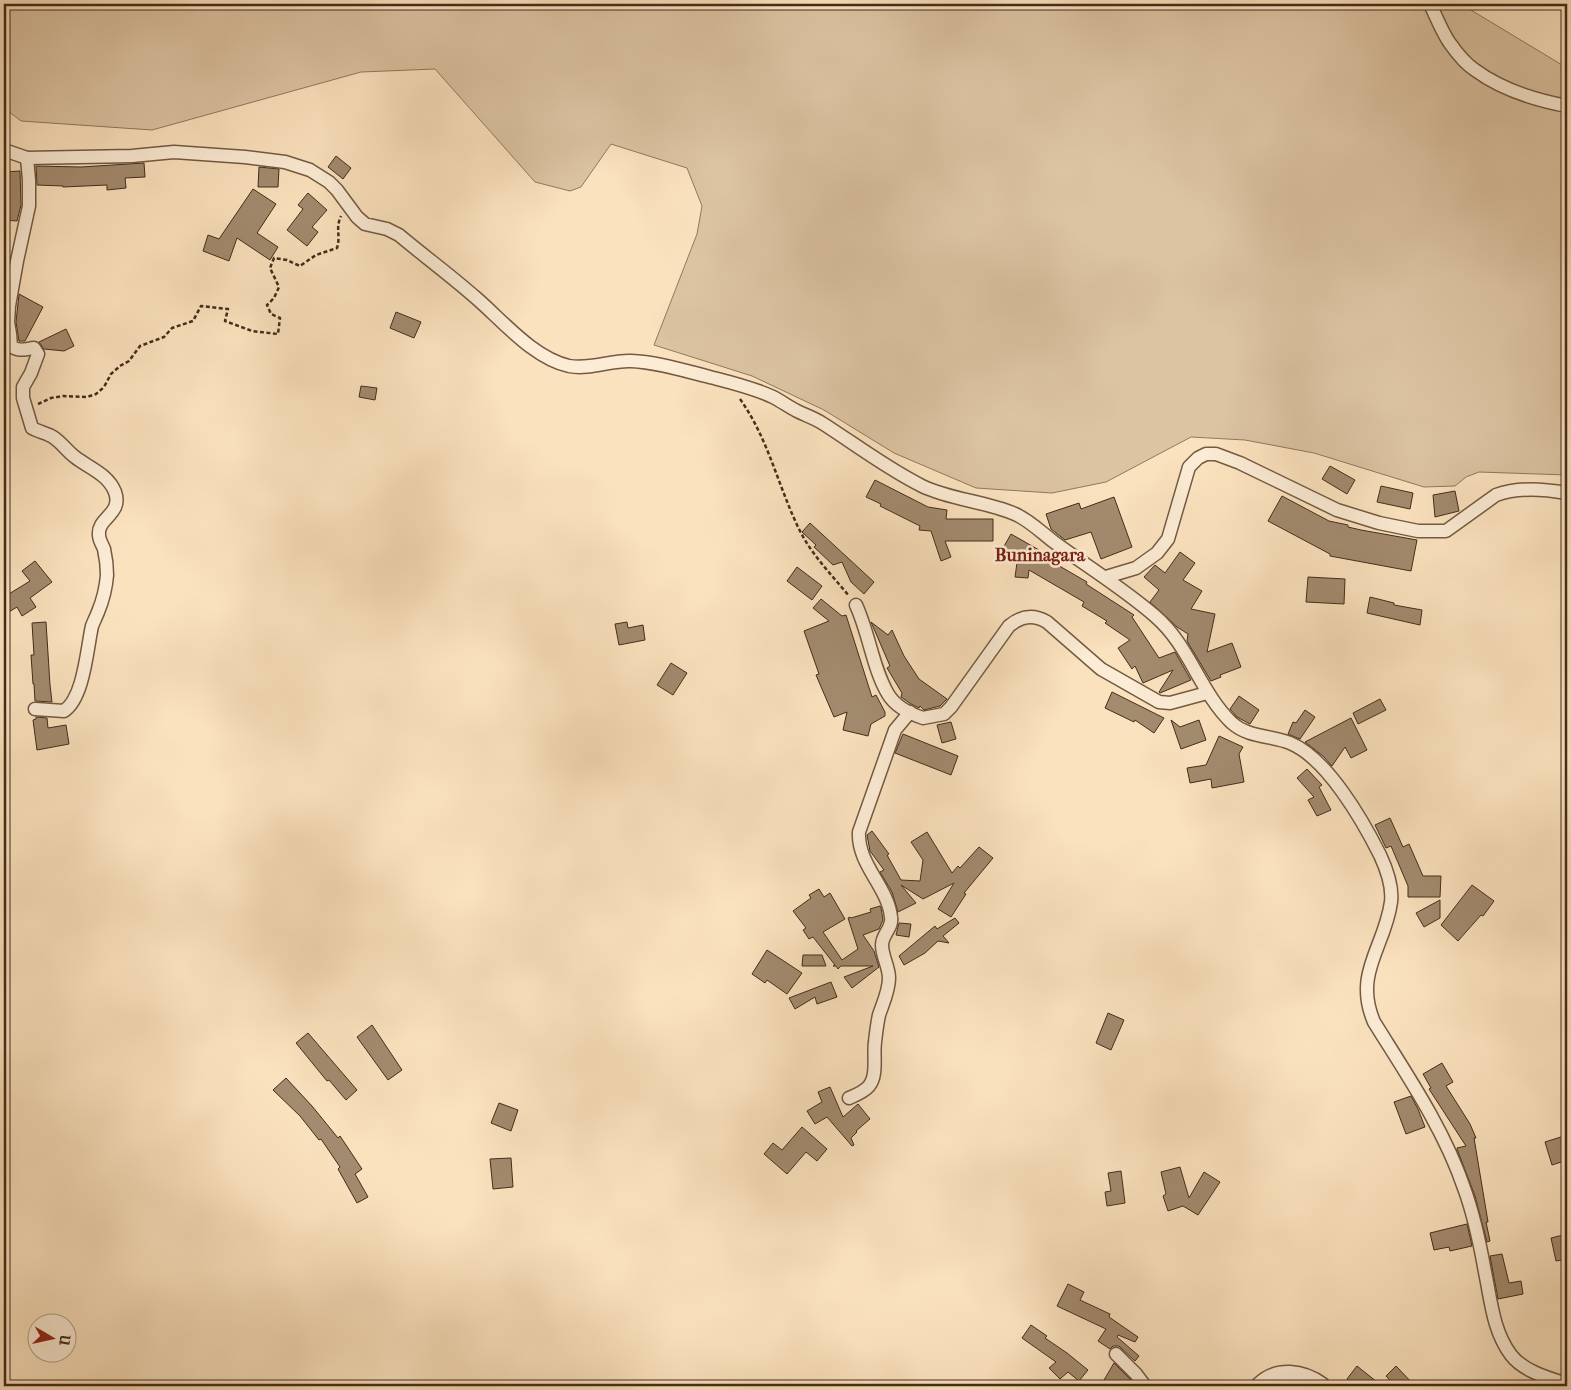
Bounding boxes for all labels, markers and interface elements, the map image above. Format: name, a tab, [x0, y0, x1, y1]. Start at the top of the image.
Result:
district label: Buninagara	[995, 545, 1086, 566]
north arrow	[28, 1312, 78, 1362]
text: U	[55, 1332, 74, 1347]

